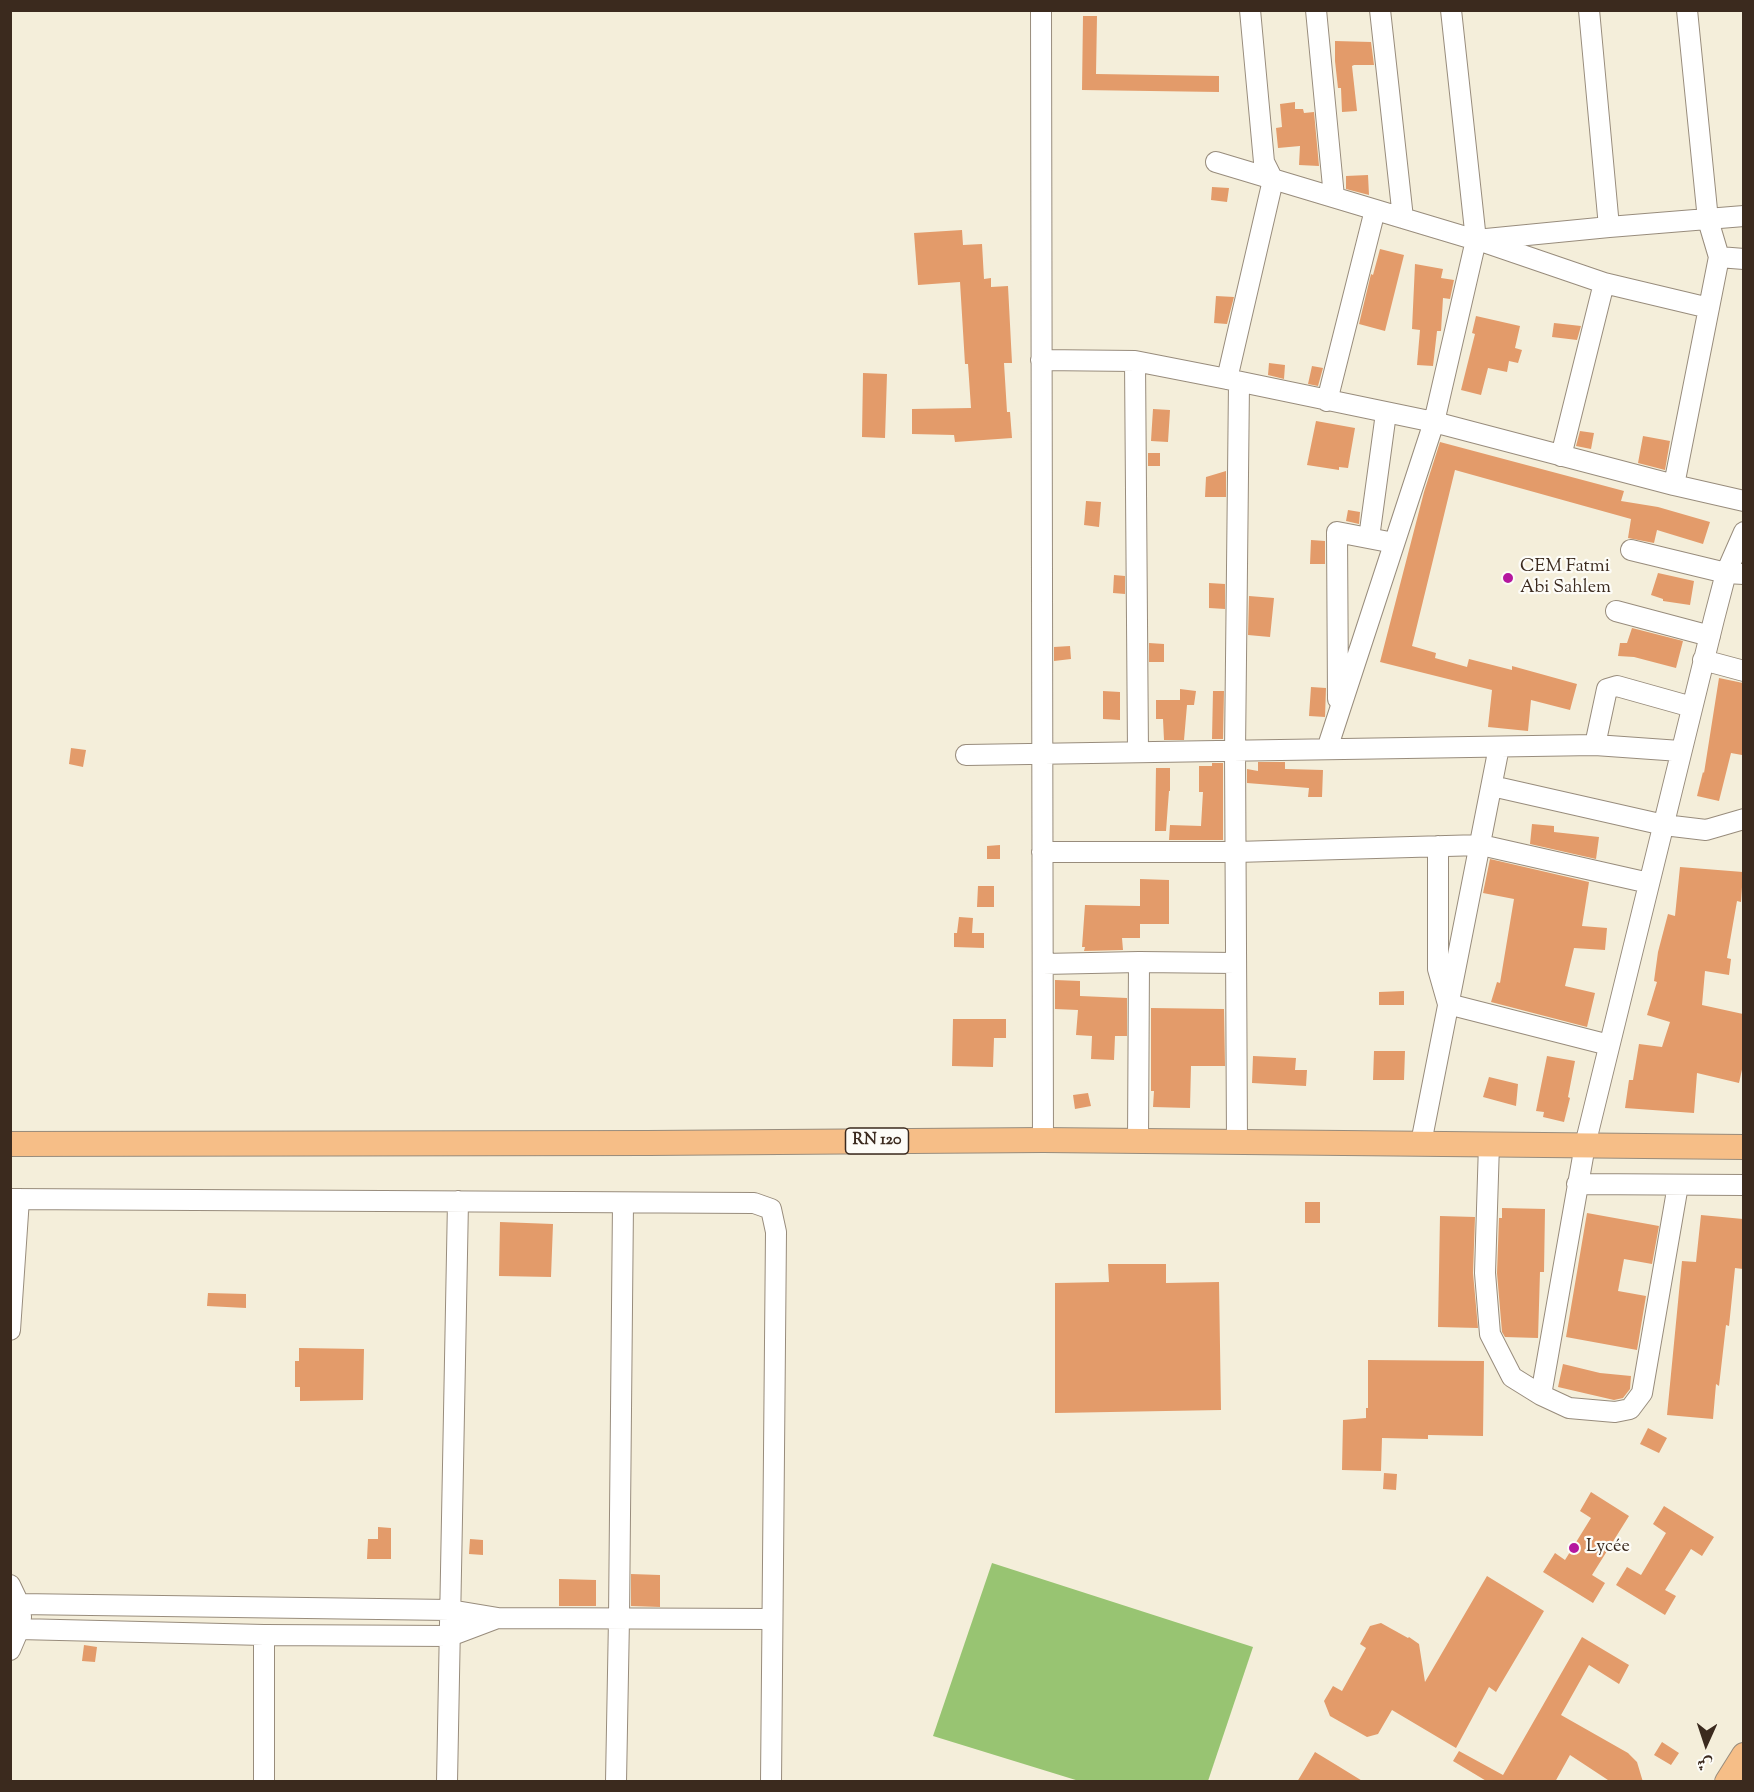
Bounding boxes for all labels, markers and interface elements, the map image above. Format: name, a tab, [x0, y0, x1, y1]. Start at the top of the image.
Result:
place label: CEM Fatmi Abi Sahlem	[1520, 557, 1611, 600]
marker: CEM Fatmi Abi Sahlem	[1501, 571, 1515, 585]
road number: RN 120	[846, 1128, 908, 1154]
place label: Lycée	[1586, 1537, 1630, 1559]
marker: Lycée	[1567, 1541, 1581, 1555]
north arrow	[1676, 1714, 1736, 1774]
text: ش	[1697, 1751, 1714, 1774]

